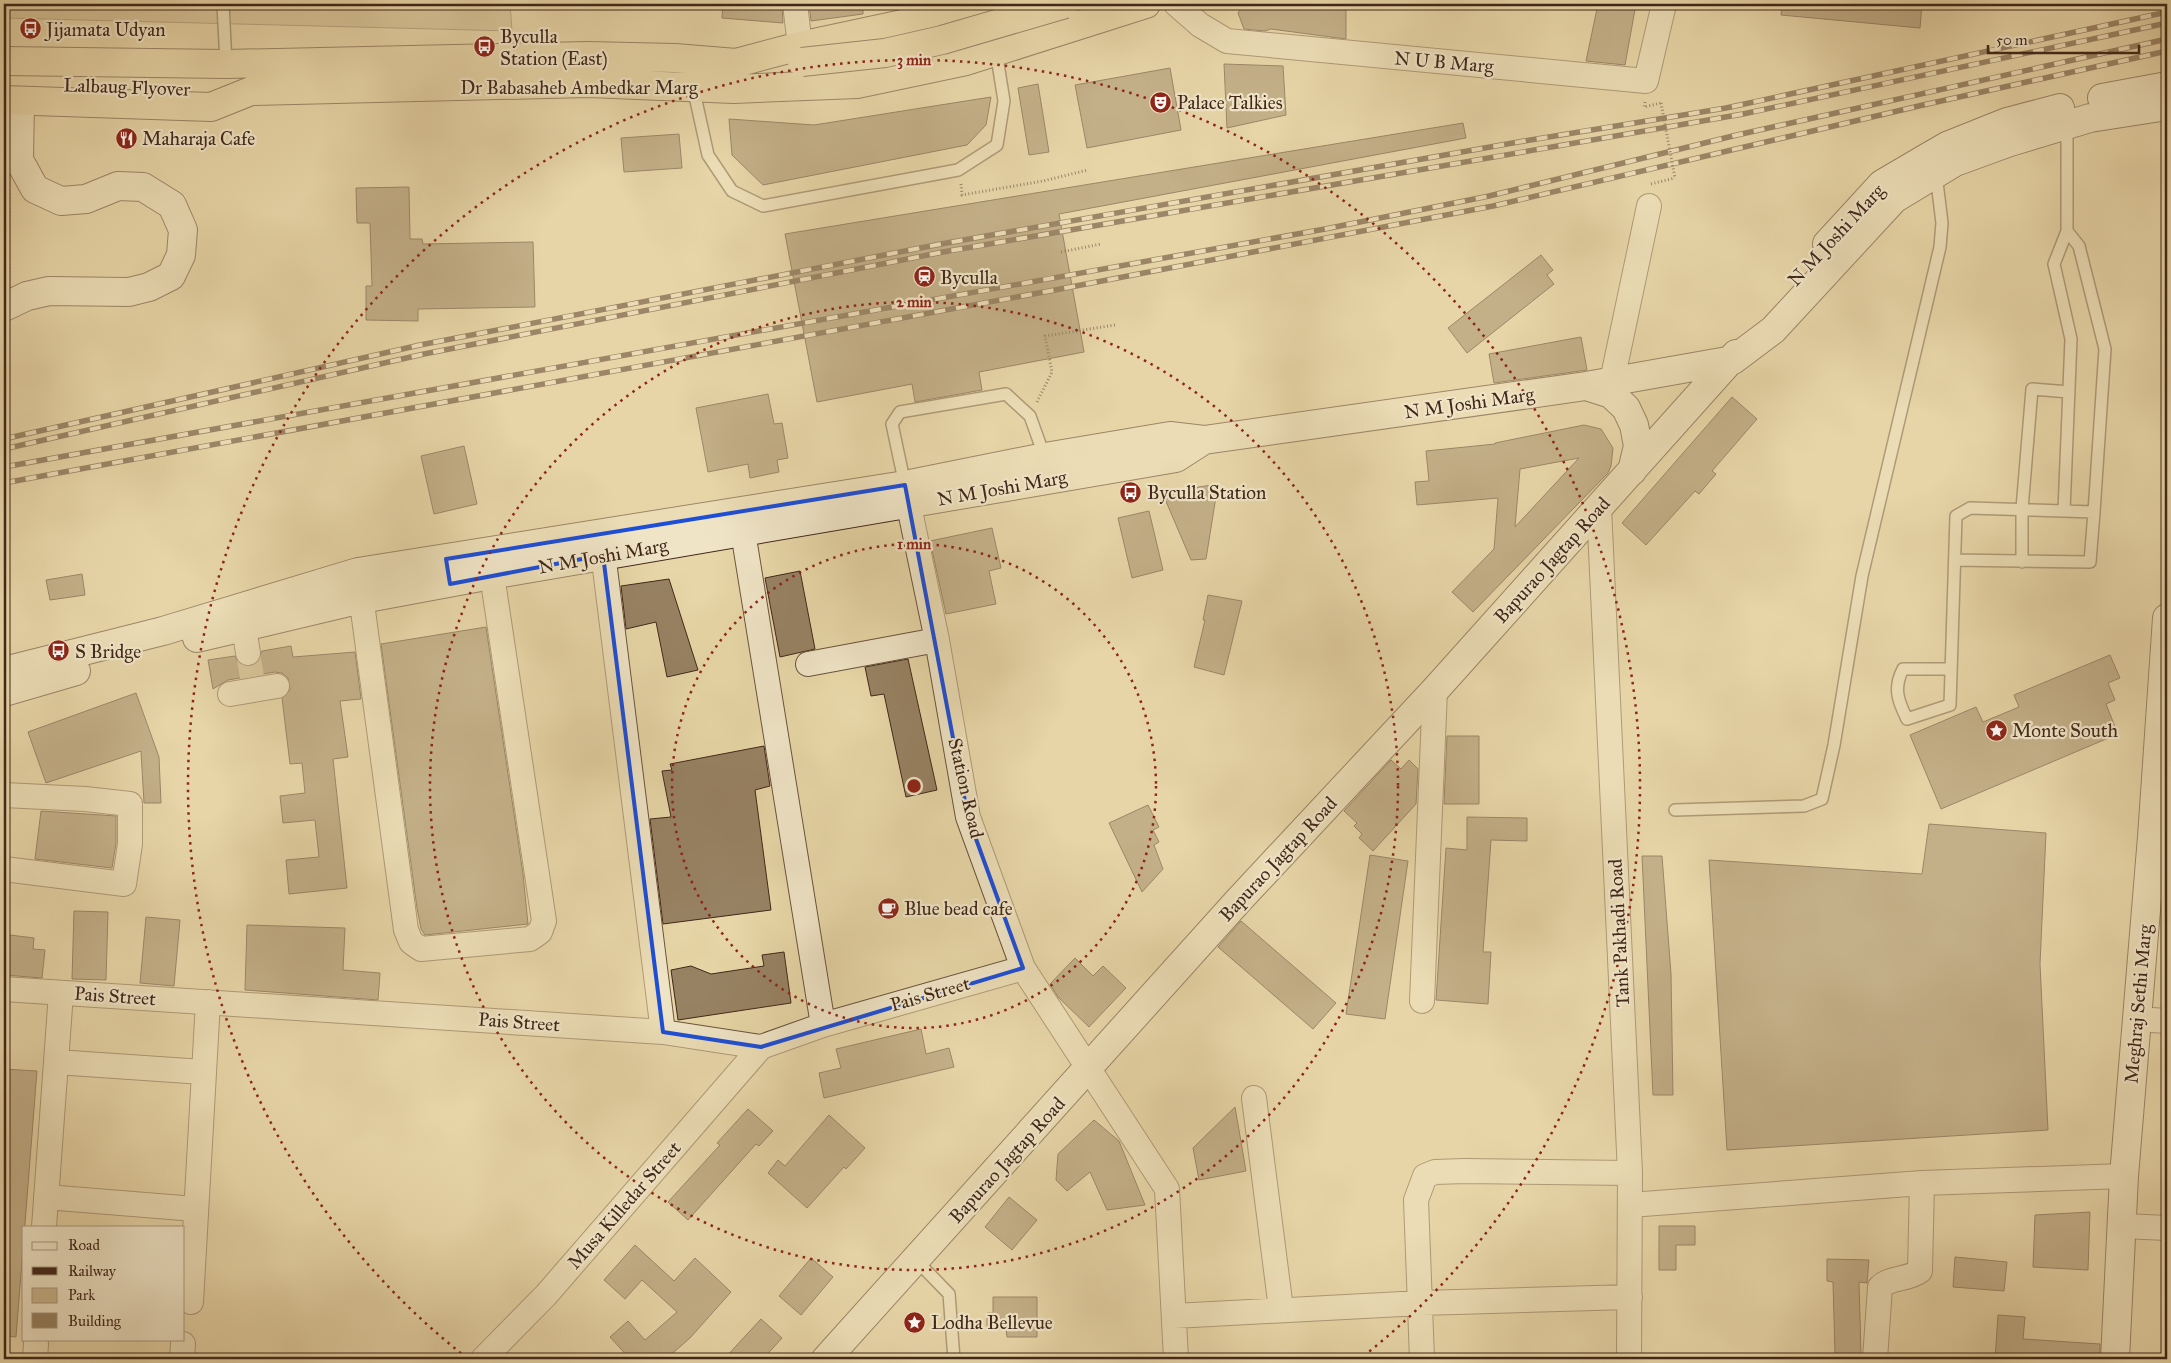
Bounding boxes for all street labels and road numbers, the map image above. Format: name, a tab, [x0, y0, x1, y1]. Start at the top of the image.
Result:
street label: N U B Marg	[1393, 46, 1495, 79]
street label: Lalbaug Flyover	[63, 73, 192, 102]
street label: Dr Babasaheb Ambedkar Marg	[460, 76, 698, 100]
street label: N M Joshi Marg	[1783, 179, 1890, 292]
street label: N M Joshi Marg	[1402, 382, 1536, 425]
street label: N M Joshi Marg	[935, 465, 1069, 512]
street label: Bapurao Jagtap Road	[1489, 492, 1616, 629]
street label: N M Joshi Marg	[536, 533, 670, 580]
street label: Station Road	[943, 736, 989, 841]
street label: Bapurao Jagtap Road	[1214, 792, 1343, 927]
street label: Tank Pakhadi Road	[1604, 858, 1634, 1008]
street label: Meghraj Sethi Marg	[2120, 923, 2157, 1085]
street label: Pais Street	[887, 972, 973, 1016]
street label: Pais Street	[73, 982, 157, 1010]
street label: Pais Street	[477, 1008, 561, 1036]
street label: Bapurao Jagtap Road	[944, 1092, 1071, 1229]
street label: Musa Killedar Street	[562, 1136, 686, 1273]

